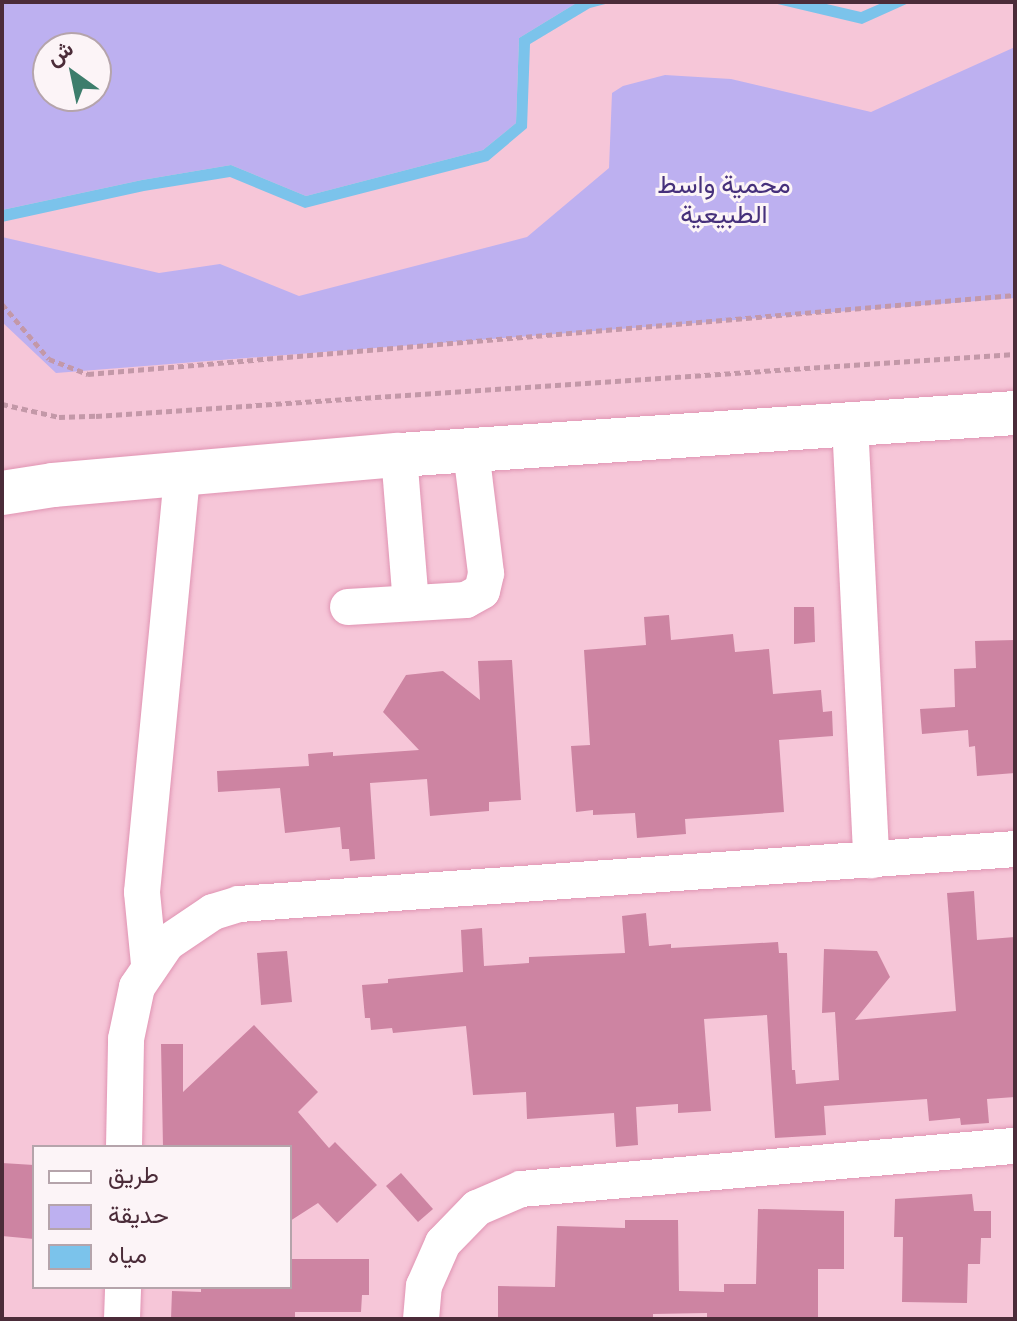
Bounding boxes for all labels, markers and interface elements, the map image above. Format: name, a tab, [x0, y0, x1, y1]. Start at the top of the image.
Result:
north arrow	[32, 32, 112, 112]
text: ش	[41, 35, 78, 72]
park label: محمية واسط الطبيعية	[657, 169, 791, 230]
legend	[32, 1145, 292, 1289]
text: طريق	[108, 1161, 159, 1189]
text: حديقة	[108, 1201, 169, 1229]
text: مياه	[108, 1241, 147, 1269]

